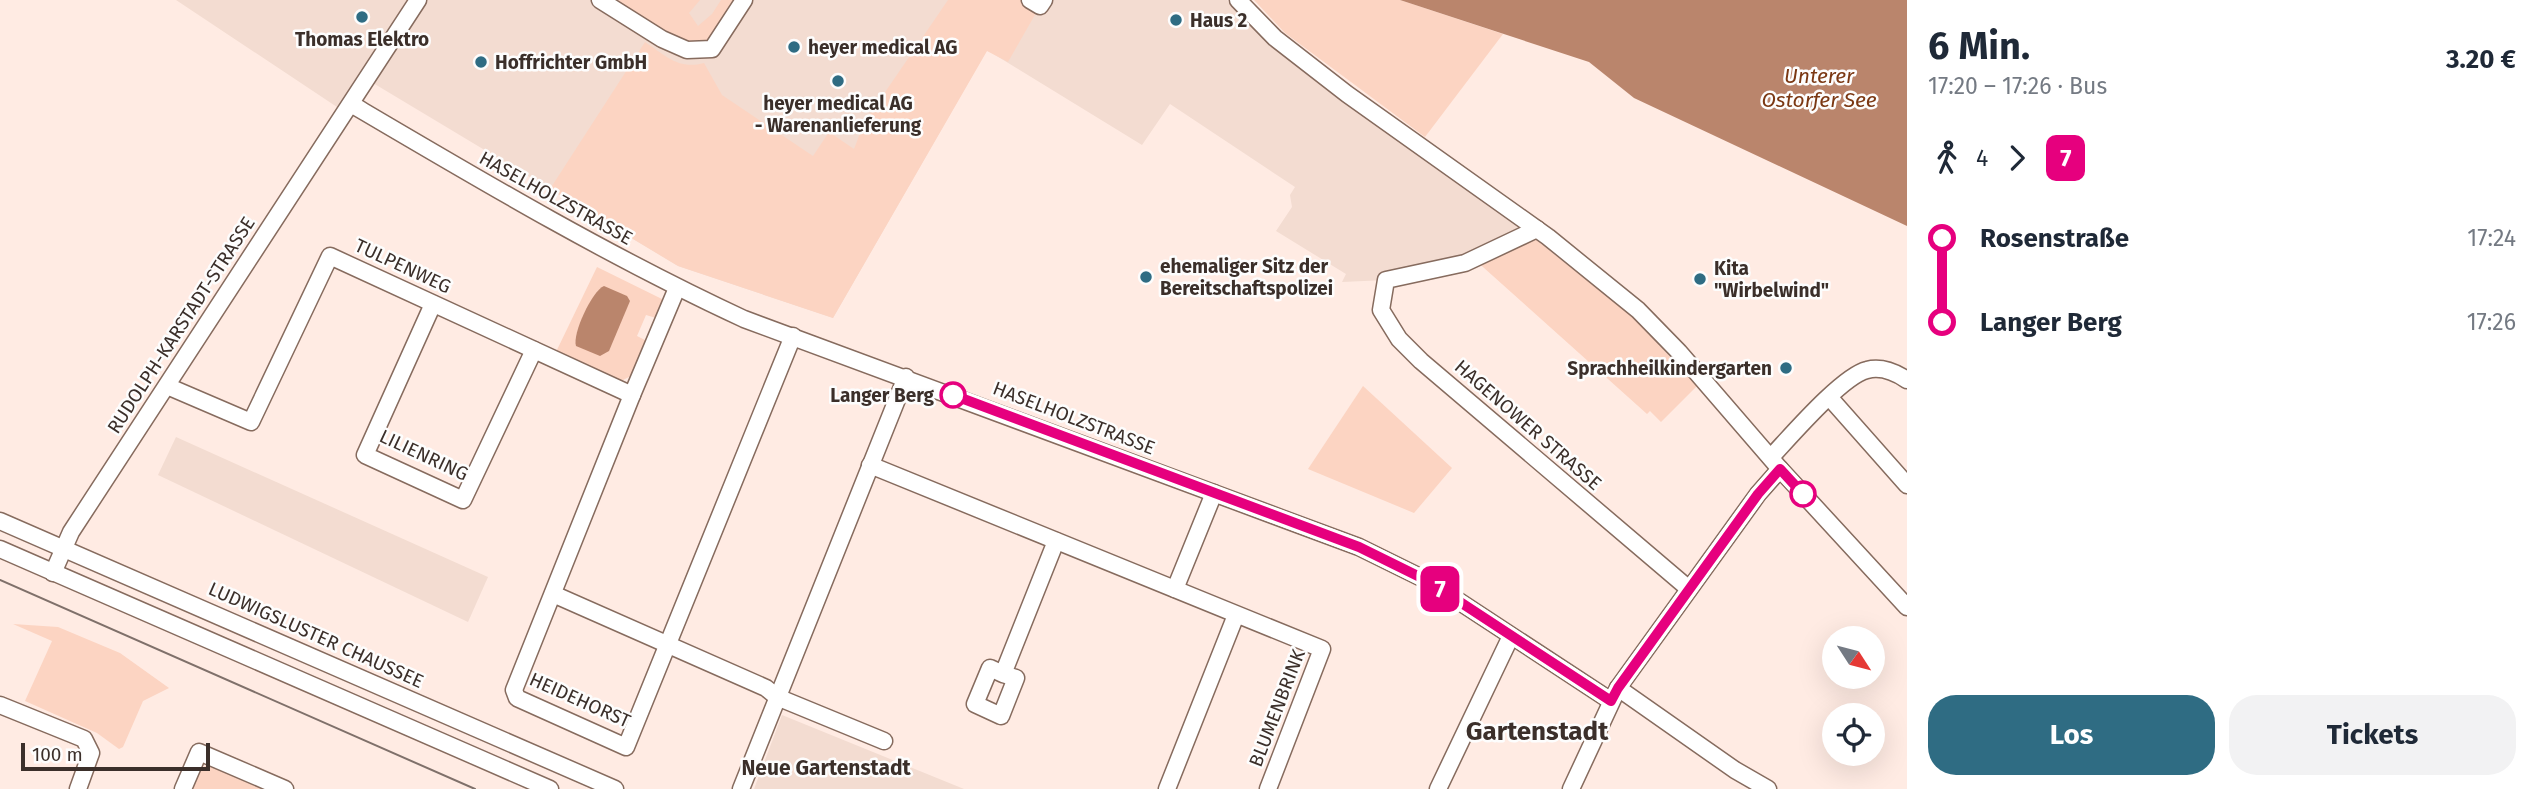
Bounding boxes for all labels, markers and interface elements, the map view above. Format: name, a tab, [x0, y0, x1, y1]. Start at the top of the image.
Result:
marker: Thomas Elektro	[354, 9, 370, 25]
place label: Haus 2	[1190, 9, 1248, 32]
marker: Haus 2	[1168, 12, 1184, 28]
text: 6 Min.	[1928, 23, 2030, 69]
place label: Thomas Elektro	[295, 28, 429, 51]
place label: heyer medical AG	[808, 36, 957, 59]
marker: heyer medical AG	[786, 39, 802, 55]
text: 3.20 €	[2446, 44, 2516, 75]
place label: Hoffrichter GmbH	[495, 51, 647, 74]
marker: Hoffrichter GmbH	[473, 54, 489, 70]
water label: Unterer Ostorfer See	[1761, 63, 1877, 113]
text: 17:20 – 17:26 · Bus	[1928, 72, 2107, 100]
marker: heyer medical AG - Warenanlieferung	[830, 73, 846, 89]
place label: heyer medical AG - Warenanlieferung	[755, 92, 922, 137]
icon: walk	[1928, 139, 1966, 177]
icon: forward	[1998, 139, 2036, 177]
text: 4	[1976, 144, 1988, 172]
text: 7	[2060, 144, 2071, 172]
street label: HASELHOLZSTRASSE	[475, 146, 637, 250]
street label: RUDOLPH-KARSTADT-STRASSE	[102, 212, 260, 438]
text: Rosenstraße	[1980, 223, 2129, 254]
text: 17:24	[2467, 224, 2516, 252]
street label: TULPENWEG	[351, 234, 455, 298]
place label: ehemaliger Sitz der Bereitschaftspolizei	[1160, 255, 1333, 300]
place label: Kita "Wirbelwind"	[1714, 257, 1829, 302]
marker: ehemaliger Sitz der Bereitschaftspolizei	[1138, 269, 1154, 285]
marker: Kita "Wirbelwind"	[1692, 271, 1708, 287]
text: Langer Berg	[1980, 307, 2122, 338]
text: 17:26	[2467, 308, 2516, 336]
street label: HAGENOWER STRASSE	[1450, 355, 1606, 495]
place label: Sprachheilkindergarten	[1567, 357, 1772, 380]
marker: Sprachheilkindergarten	[1778, 360, 1794, 376]
street label: HASELHOLZSTRASSE	[990, 376, 1158, 460]
marker: Langer Berg	[940, 382, 966, 408]
place label: Langer Berg	[830, 384, 935, 407]
street label: LILIENRING	[376, 424, 472, 486]
unlabelled marker	[1790, 481, 1816, 507]
line badge: 7	[1417, 566, 1463, 612]
text: 7	[1434, 575, 1446, 603]
street label: LUDWIGSLUSTER CHAUSSEE	[205, 577, 427, 693]
north arrow	[1822, 626, 1885, 690]
map controls	[1822, 626, 1885, 766]
street label: BLUMENBRINK	[1244, 645, 1310, 770]
street label: HEIDEHORST	[526, 667, 634, 733]
button: Los	[1928, 695, 2215, 775]
button: Tickets	[2229, 695, 2516, 775]
button: locate	[1822, 703, 1885, 766]
district label: Gartenstadt	[1466, 716, 1609, 747]
scale bar	[21, 740, 210, 772]
text: 100 m	[32, 743, 83, 766]
district label: Neue Gartenstadt	[741, 755, 912, 781]

